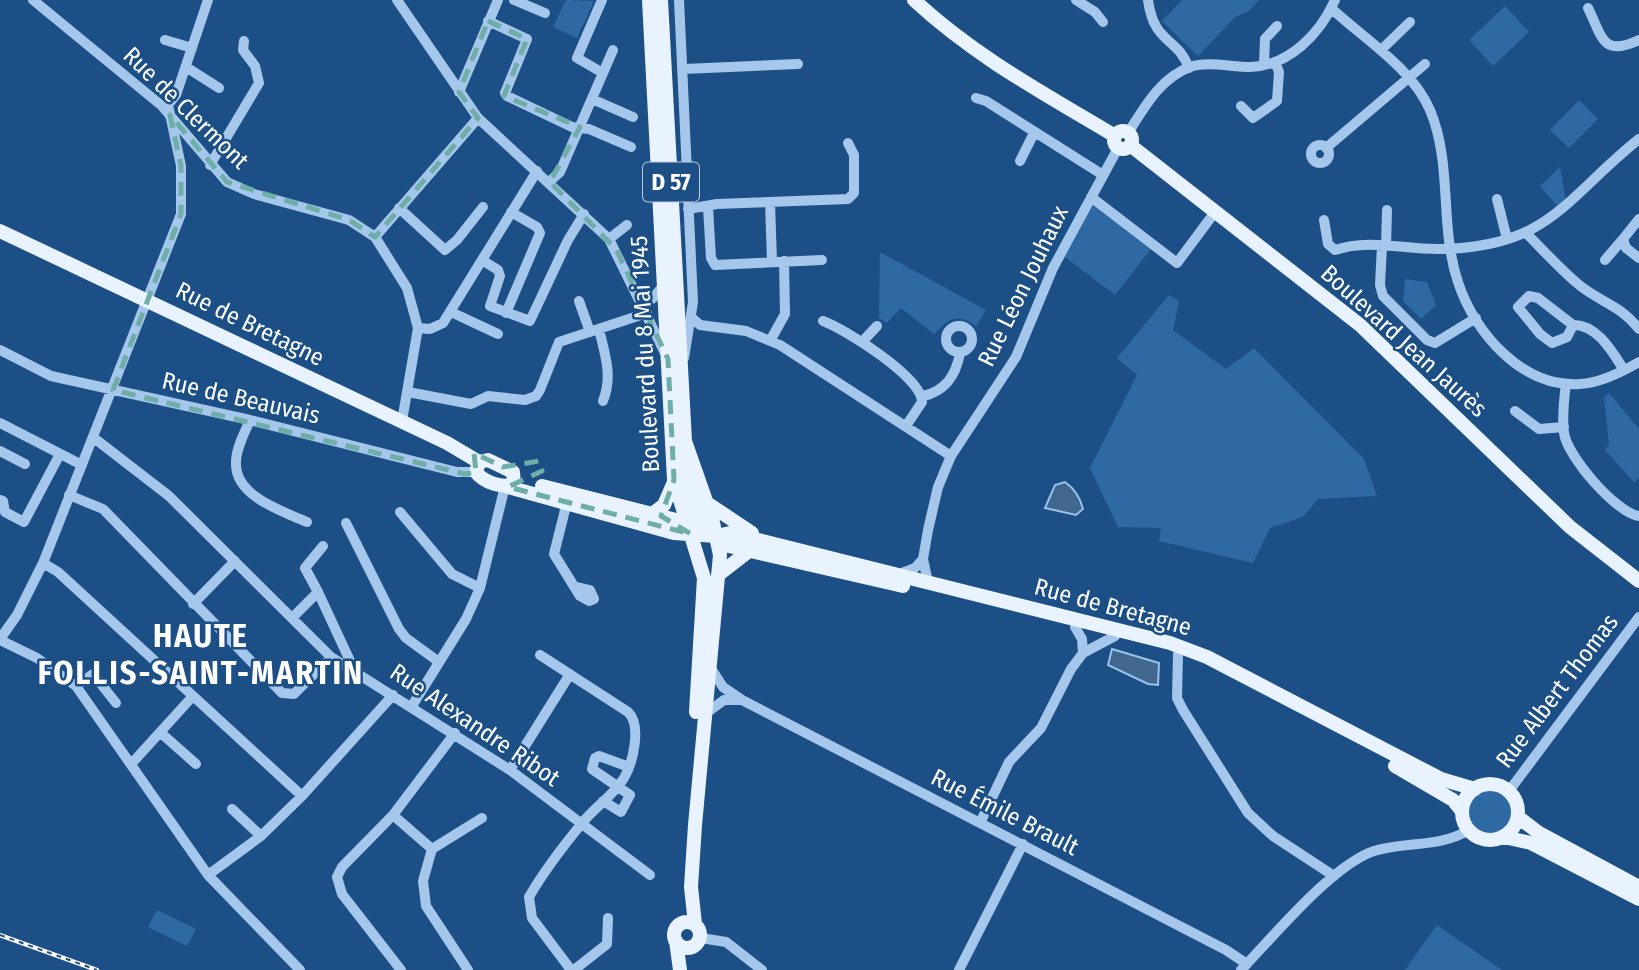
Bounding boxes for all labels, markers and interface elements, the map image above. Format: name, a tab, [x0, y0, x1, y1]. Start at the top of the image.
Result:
street label: Rue de Clermont	[117, 41, 255, 175]
road number: D 57	[643, 162, 699, 202]
street label: Rue Léon Jouhaux	[972, 201, 1074, 371]
street label: Boulevard du 8 Mai 1945	[625, 235, 665, 473]
street label: Boulevard Jean Jaurès	[1315, 259, 1493, 423]
street label: Rue de Bretagne	[171, 276, 329, 372]
street label: Rue de Beauvais	[159, 366, 323, 430]
street label: Rue de Bretagne	[1032, 573, 1194, 641]
street label: Rue Albert Thomas	[1490, 609, 1624, 773]
district label: HAUTE FOLLIS-SAINT-MARTIN	[38, 617, 364, 692]
street label: Rue Alexandre Ribot	[385, 658, 565, 792]
street label: Rue Émile Brault	[927, 762, 1084, 861]

